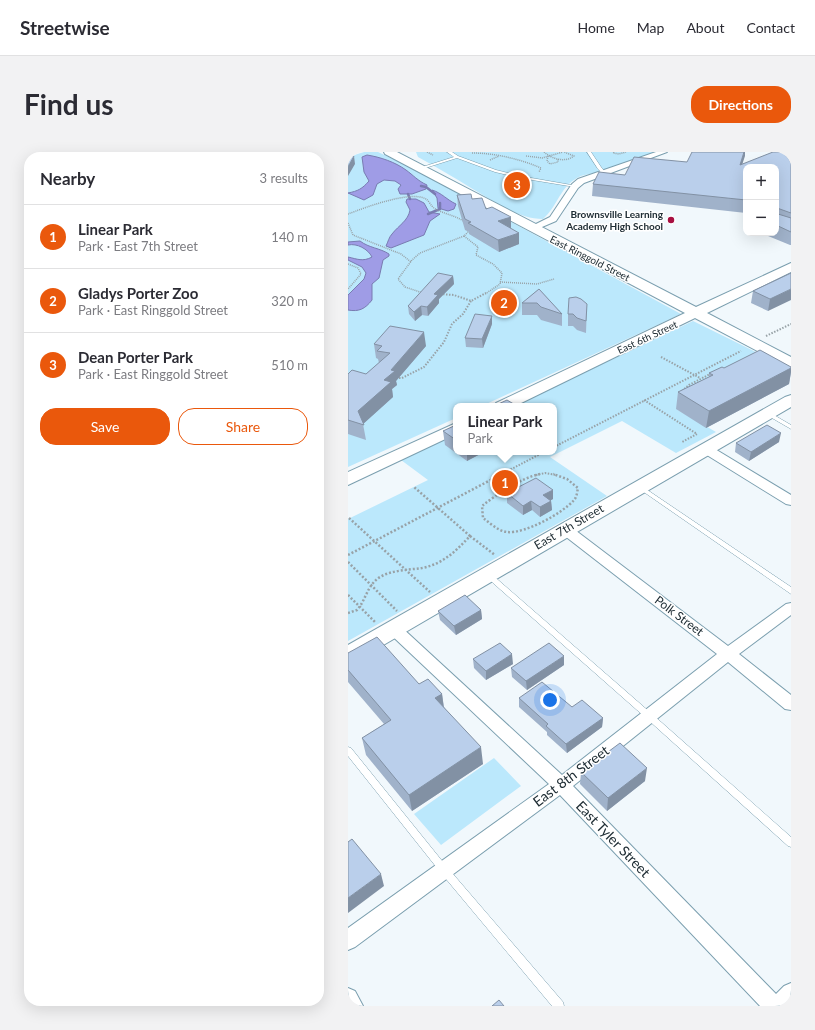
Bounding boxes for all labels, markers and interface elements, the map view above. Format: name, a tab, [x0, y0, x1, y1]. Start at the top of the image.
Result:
text: Streetwise	[20, 16, 110, 39]
text: Home	[577, 19, 615, 36]
text: Map	[637, 19, 664, 36]
text: About	[686, 19, 724, 36]
text: Contact	[746, 19, 795, 36]
button: Directions	[691, 86, 791, 123]
text: Find us	[24, 87, 114, 121]
map controls	[743, 164, 779, 236]
button: +	[743, 164, 779, 200]
text: Nearby	[40, 168, 95, 189]
text: 3 results	[260, 170, 308, 186]
pin: 3	[504, 170, 530, 200]
button: −	[743, 200, 779, 236]
place label: Brownsville Learning Academy High School	[565, 208, 664, 232]
marker: Brownsville Learning Academy High School	[666, 215, 676, 225]
text: Linear Park	[78, 220, 153, 238]
text: 1	[49, 229, 57, 245]
text: 140 m	[271, 229, 308, 245]
street label: East Ringgold Street	[548, 233, 632, 284]
text: Park · East 7th Street	[78, 238, 198, 254]
text: Gladys Porter Zoo	[78, 284, 198, 302]
pin: 2	[491, 288, 517, 318]
text: 2	[49, 293, 57, 309]
text: 320 m	[271, 293, 308, 309]
text: Park · East Ringgold Street	[78, 302, 228, 318]
street label: East 6th Street	[615, 318, 679, 356]
text: Dean Porter Park	[78, 348, 193, 366]
text: 3	[49, 357, 57, 373]
text: 510 m	[271, 357, 308, 373]
text: Park · East Ringgold Street	[78, 366, 228, 382]
popup	[453, 403, 557, 455]
button: Save	[40, 408, 170, 445]
button: Share	[178, 408, 308, 445]
text: Linear Park	[468, 412, 542, 430]
text: Park	[468, 430, 493, 446]
pin: 1	[492, 468, 518, 498]
street label: East 7th Street	[531, 500, 607, 553]
street label: Polk Street	[652, 592, 707, 639]
your location	[540, 690, 560, 710]
street label: East 8th Street	[529, 741, 612, 810]
street label: East Tyler Street	[573, 797, 654, 880]

